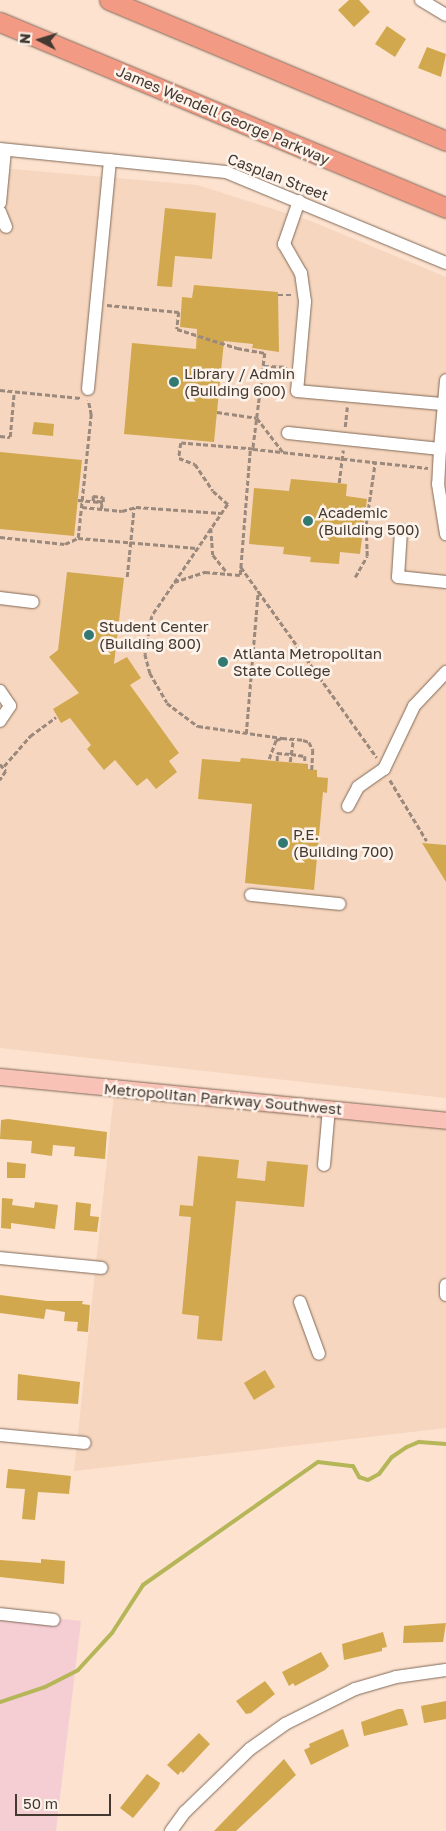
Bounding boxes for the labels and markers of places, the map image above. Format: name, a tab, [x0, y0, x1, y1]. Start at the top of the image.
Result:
place label: Library / Admin (Building 600)	[184, 364, 295, 399]
marker: Library / Admin (Building 600)	[168, 376, 180, 388]
place label: Academic (Building 500)	[318, 503, 420, 538]
marker: Academic (Building 500)	[302, 515, 314, 527]
place label: Student Center (Building 800)	[99, 617, 209, 652]
marker: Student Center (Building 800)	[83, 629, 95, 641]
place label: Atlanta Metropolitan State College	[233, 644, 382, 679]
marker: Atlanta Metropolitan State College	[217, 656, 229, 668]
place label: P.E. (Building 700)	[293, 825, 394, 860]
marker: P.E. (Building 700)	[277, 837, 289, 849]

